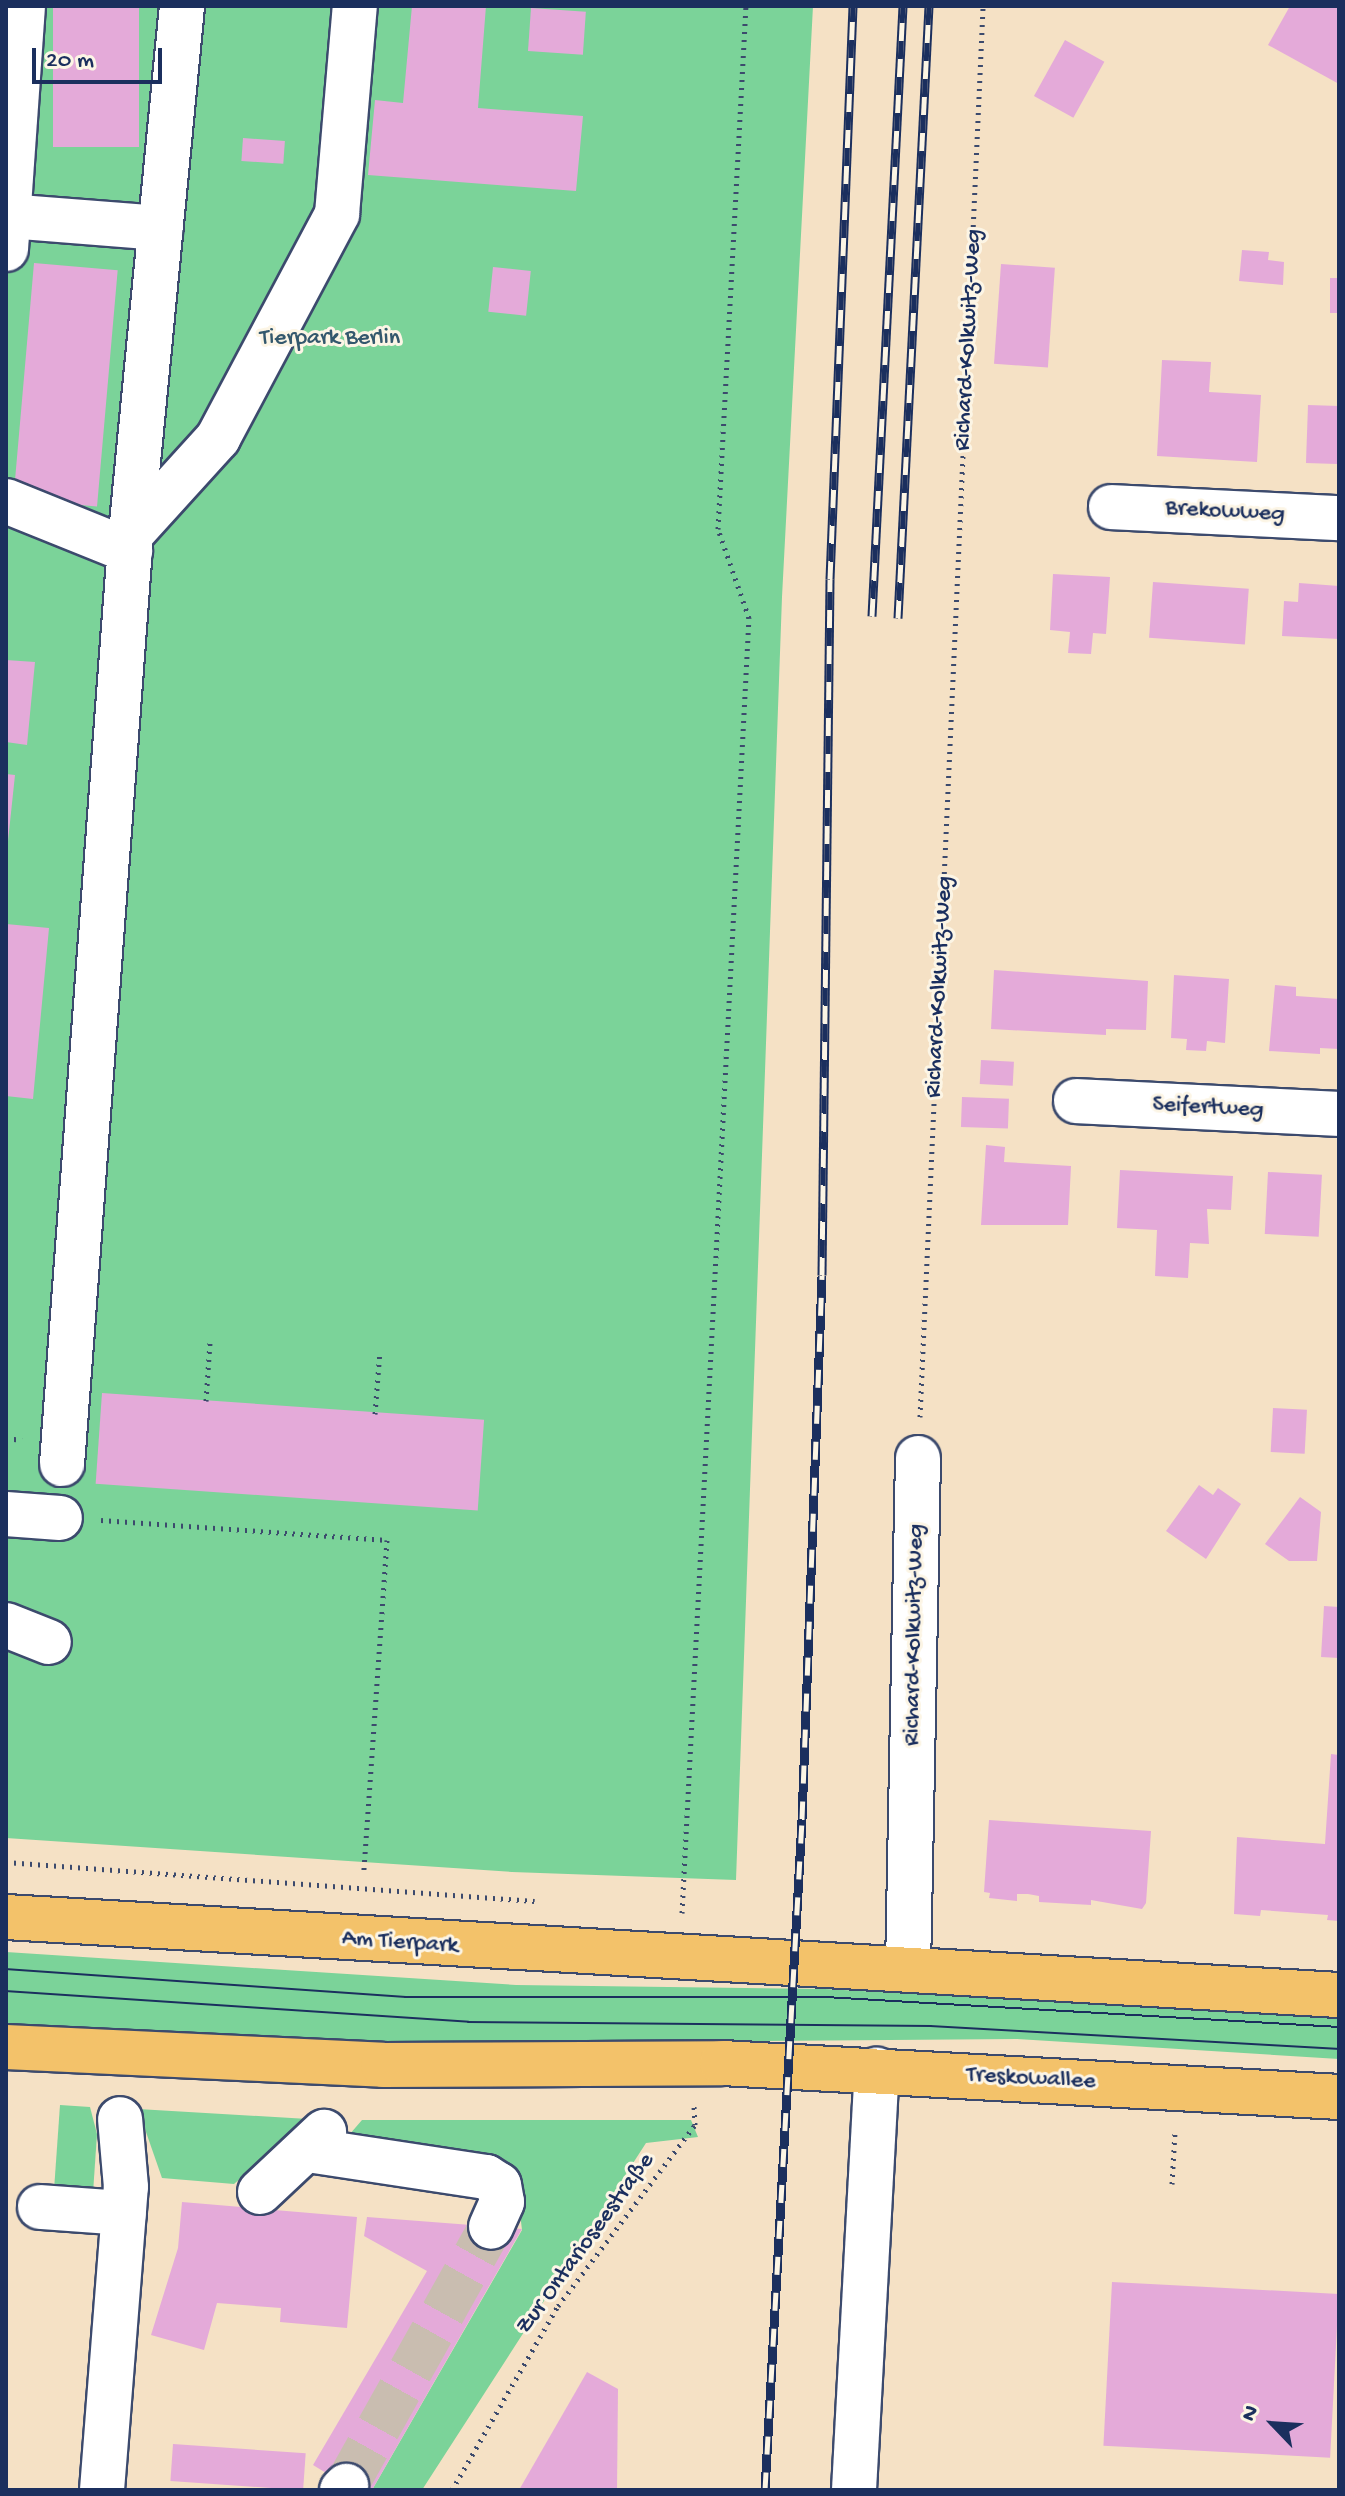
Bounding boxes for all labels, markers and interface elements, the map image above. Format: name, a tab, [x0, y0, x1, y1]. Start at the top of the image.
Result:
scale bar	[36, 32, 166, 82]
text: 20 m	[46, 47, 94, 76]
street label: Richard-Kolkwitz-Weg	[949, 228, 989, 452]
park label: Tierpark Berlin	[260, 325, 400, 353]
street label: Brekowweg	[1165, 494, 1285, 530]
street label: Richard-Kolkwitz-Weg	[920, 875, 960, 1099]
street label: Seifertweg	[1152, 1091, 1264, 1125]
street label: Richard-Kolkwitz-Weg	[899, 1524, 931, 1746]
street label: Am Tierpark	[341, 1925, 459, 1961]
street label: Treskowallee	[966, 2061, 1096, 2097]
street label: Zur Ontarioseestraße	[511, 2148, 661, 2340]
north arrow	[1233, 2384, 1313, 2464]
text: N	[1236, 2402, 1266, 2426]

